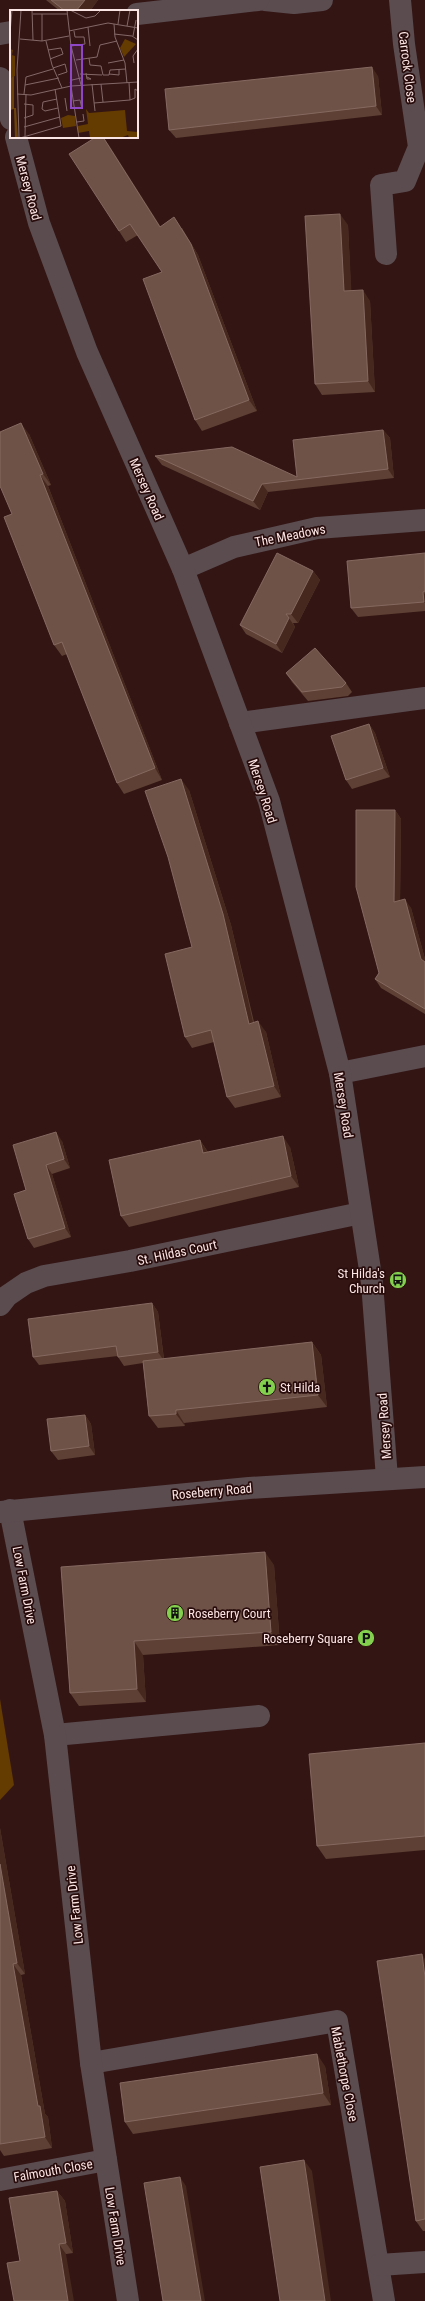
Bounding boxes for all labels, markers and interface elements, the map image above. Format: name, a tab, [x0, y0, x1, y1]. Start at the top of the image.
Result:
inset map	[10, 10, 138, 138]
street label: Carrock Close	[396, 31, 419, 104]
street label: Mersey Road	[13, 154, 44, 222]
street label: Mersey Road	[126, 456, 167, 523]
street label: The Meadows	[254, 521, 327, 550]
street label: Mersey Road	[245, 757, 280, 825]
street label: Mersey Road	[331, 1071, 356, 1139]
street label: St. Hildas Court	[136, 1237, 218, 1268]
place label: St Hilda's Church	[337, 1266, 385, 1296]
bus stop icon: St Hilda's Church	[388, 1270, 408, 1290]
church icon: St Hilda	[257, 1377, 277, 1397]
place label: St Hilda	[280, 1380, 320, 1395]
street label: Mersey Road	[375, 1392, 394, 1460]
street label: Roseberry Road	[171, 1481, 253, 1502]
street label: Low Farm Drive	[10, 1545, 39, 1625]
building icon: Roseberry Court	[165, 1603, 185, 1623]
place label: Roseberry Court	[188, 1606, 271, 1621]
parking icon: Roseberry Square	[356, 1628, 376, 1648]
place label: Roseberry Square	[263, 1631, 353, 1646]
street label: Low Farm Drive	[63, 1865, 86, 1945]
street label: Mablethorpe Close	[328, 2025, 361, 2123]
street label: Falmouth Close	[12, 2156, 94, 2185]
street label: Low Farm Drive	[102, 2186, 129, 2266]

